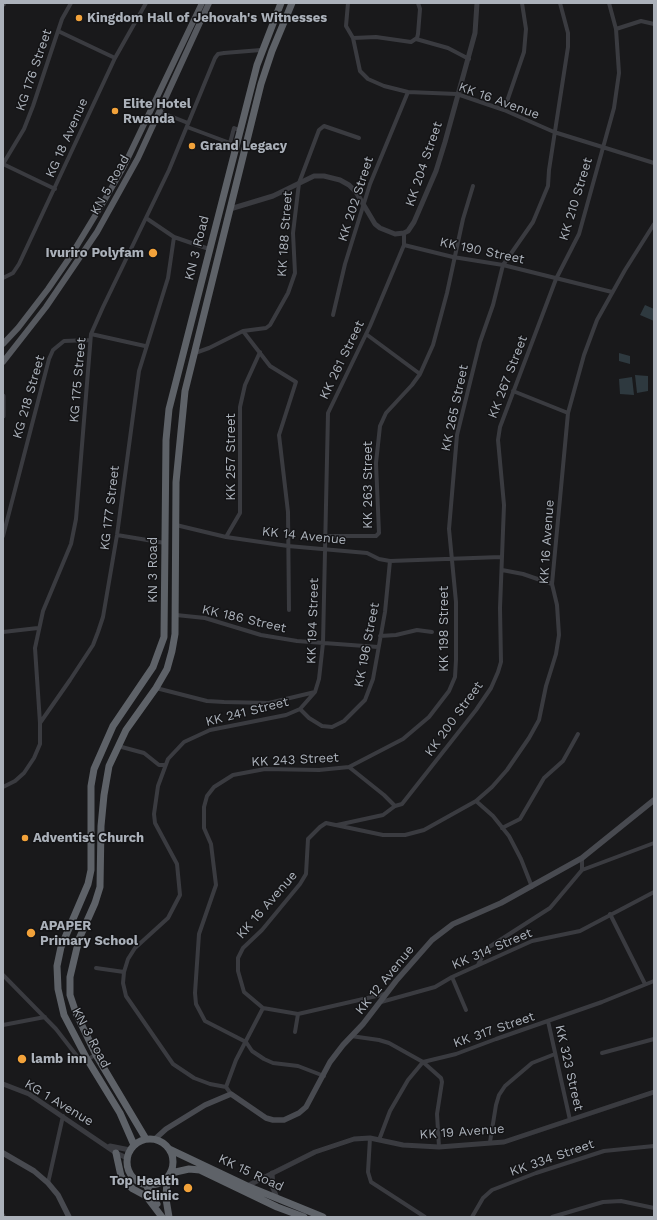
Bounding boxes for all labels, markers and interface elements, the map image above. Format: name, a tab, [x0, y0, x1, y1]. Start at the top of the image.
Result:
place label: Kingdom Hall of Jehovah's Witnesses	[87, 10, 327, 26]
marker: Kingdom Hall of Jehovah's Witnesses	[74, 13, 84, 23]
street label: KG 176 Street	[13, 27, 55, 113]
street label: KK 16 Avenue	[456, 79, 542, 123]
street label: KG 18 Avenue	[42, 96, 92, 180]
place label: Elite Hotel Rwanda	[123, 96, 191, 127]
marker: Elite Hotel Rwanda	[110, 106, 120, 116]
street label: KK 204 Street	[402, 120, 446, 208]
place label: Grand Legacy	[200, 138, 287, 154]
marker: Grand Legacy	[187, 141, 197, 151]
street label: KN 5 Road	[87, 152, 133, 218]
street label: KK 202 Street	[335, 155, 377, 243]
street label: KK 210 Street	[556, 156, 596, 242]
street label: KK 188 Street	[274, 190, 296, 278]
street label: KN 3 Road	[181, 214, 213, 282]
street label: KK 190 Street	[438, 234, 526, 268]
place label: Ivuriro Polyfam	[46, 245, 144, 261]
marker: Ivuriro Polyfam	[147, 247, 159, 259]
street label: KK 261 Street	[316, 318, 368, 402]
street label: KK 267 Street	[485, 333, 531, 421]
street label: KG 175 Street	[67, 337, 89, 423]
street label: KG 218 Street	[10, 353, 48, 441]
street label: KK 265 Street	[438, 363, 472, 453]
street label: KK 257 Street	[223, 413, 239, 501]
street label: KK 263 Street	[360, 441, 376, 529]
street label: KG 177 Street	[97, 465, 123, 551]
street label: KK 16 Avenue	[536, 499, 558, 585]
street label: KK 14 Avenue	[261, 524, 347, 548]
street label: KN 3 Road	[145, 537, 161, 603]
street label: KK 194 Street	[304, 578, 322, 664]
street label: KK 198 Street	[436, 586, 452, 672]
street label: KK 196 Street	[351, 601, 383, 689]
street label: KK 186 Street	[200, 602, 288, 636]
street label: KK 200 Street	[422, 678, 486, 760]
street label: KK 241 Street	[204, 694, 290, 730]
street label: KK 243 Street	[251, 750, 339, 770]
place label: Adventist Church	[33, 830, 144, 846]
marker: Adventist Church	[20, 833, 30, 843]
street label: KK 16 Avenue	[233, 868, 301, 942]
place label: APAPER Primary School	[40, 918, 138, 949]
street label: KK 314 Street	[450, 925, 534, 973]
marker: APAPER Primary School	[25, 927, 37, 939]
street label: KK 12 Avenue	[352, 942, 418, 1018]
street label: KN 3 Road	[69, 1005, 113, 1071]
street label: KK 317 Street	[451, 1009, 537, 1051]
street label: KK 323 Street	[552, 1023, 586, 1113]
place label: lamb inn	[31, 1051, 87, 1067]
marker: lamb inn	[16, 1053, 28, 1065]
street label: KG 1 Avenue	[22, 1076, 96, 1130]
street label: KK 19 Avenue	[419, 1121, 505, 1143]
street label: KK 334 Street	[508, 1136, 596, 1180]
street label: KK 15 Road	[216, 1151, 286, 1195]
place label: Top Health Clinic	[109, 1173, 179, 1204]
marker: Top Health Clinic	[182, 1182, 194, 1194]

